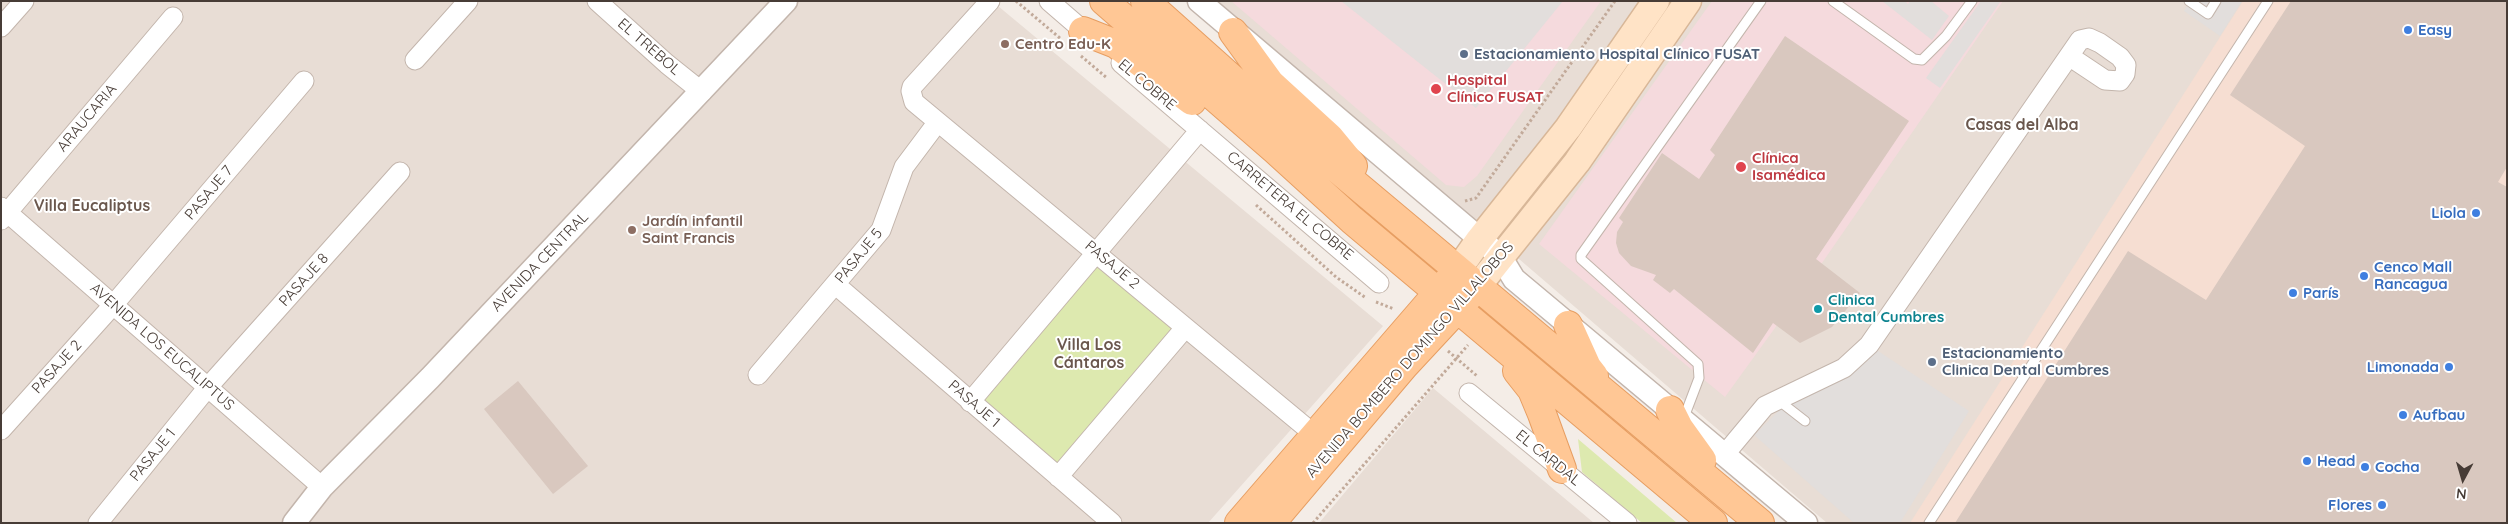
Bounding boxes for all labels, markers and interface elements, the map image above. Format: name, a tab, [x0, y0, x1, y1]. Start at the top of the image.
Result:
street label: EL TREBOL	[614, 15, 684, 79]
place label: Easy	[2418, 21, 2452, 39]
marker: Easy	[2402, 24, 2414, 36]
place label: Centro Edu-K	[1015, 35, 1111, 53]
marker: Centro Edu-K	[999, 38, 1011, 50]
place label: Estacionamiento Hospital Clínico FUSAT	[1474, 45, 1760, 63]
marker: Estacionamiento Hospital Clínico FUSAT	[1458, 48, 1470, 60]
street label: EL COBRE	[1114, 56, 1180, 114]
place label: Hospital Clínico FUSAT	[1447, 71, 1544, 106]
street label: ARAUCARIA	[53, 80, 121, 156]
marker: Hospital Clínico FUSAT	[1429, 82, 1443, 96]
district label: Casas del Alba	[1965, 115, 2079, 135]
street label: CARRETERA EL COBRE	[1223, 148, 1357, 264]
place label: Clínica Isamédica	[1752, 149, 1826, 184]
marker: Clínica Isamédica	[1734, 160, 1748, 174]
street label: PASAJE 7	[181, 162, 237, 224]
district label: Villa Eucaliptus	[34, 196, 150, 216]
place label: Liola	[2431, 204, 2466, 222]
marker: Liola	[2470, 207, 2482, 219]
street label: AVENIDA CENTRAL	[488, 208, 592, 316]
place label: Jardín infantil Saint Francis	[642, 212, 743, 247]
marker: Jardín infantil Saint Francis	[626, 224, 638, 236]
street label: PASAJE 5	[831, 225, 887, 287]
street label: PASAJE 2	[1081, 237, 1143, 293]
street label: AVENIDA BOMBERO DOMINGO VILLALOBOS	[1302, 238, 1518, 482]
street label: PASAJE 8	[275, 250, 333, 310]
place label: Cenco Mall Rancagua	[2374, 258, 2452, 293]
marker: Cenco Mall Rancagua	[2358, 270, 2370, 282]
street label: AVENIDA LOS EUCALIPTUS	[86, 279, 238, 415]
place label: París	[2303, 284, 2339, 302]
marker: París	[2287, 287, 2299, 299]
place label: Clinica Dental Cumbres	[1828, 291, 1944, 326]
marker: Clinica Dental Cumbres	[1812, 303, 1824, 315]
district label: Villa Los Cántaros	[1054, 335, 1124, 373]
street label: PASAJE 2	[28, 337, 86, 397]
place label: Estacionamiento Clinica Dental Cumbres	[1942, 344, 2109, 379]
marker: Estacionamiento Clinica Dental Cumbres	[1926, 356, 1938, 368]
place label: Limonada	[2367, 358, 2439, 376]
marker: Limonada	[2443, 361, 2455, 373]
street label: PASAJE 1	[944, 377, 1004, 431]
place label: Aufbau	[2413, 406, 2465, 424]
marker: Aufbau	[2397, 409, 2409, 421]
street label: PASAJE 1	[126, 425, 180, 485]
street label: EL CARDAL	[1512, 426, 1584, 490]
place label: Head	[2317, 452, 2356, 470]
north arrow	[2438, 454, 2488, 504]
marker: Head	[2301, 455, 2313, 467]
place label: Cocha	[2375, 458, 2420, 476]
marker: Cocha	[2359, 461, 2371, 473]
text: N	[2455, 484, 2468, 503]
place label: Flores	[2328, 496, 2372, 514]
marker: Flores	[2376, 499, 2388, 511]

